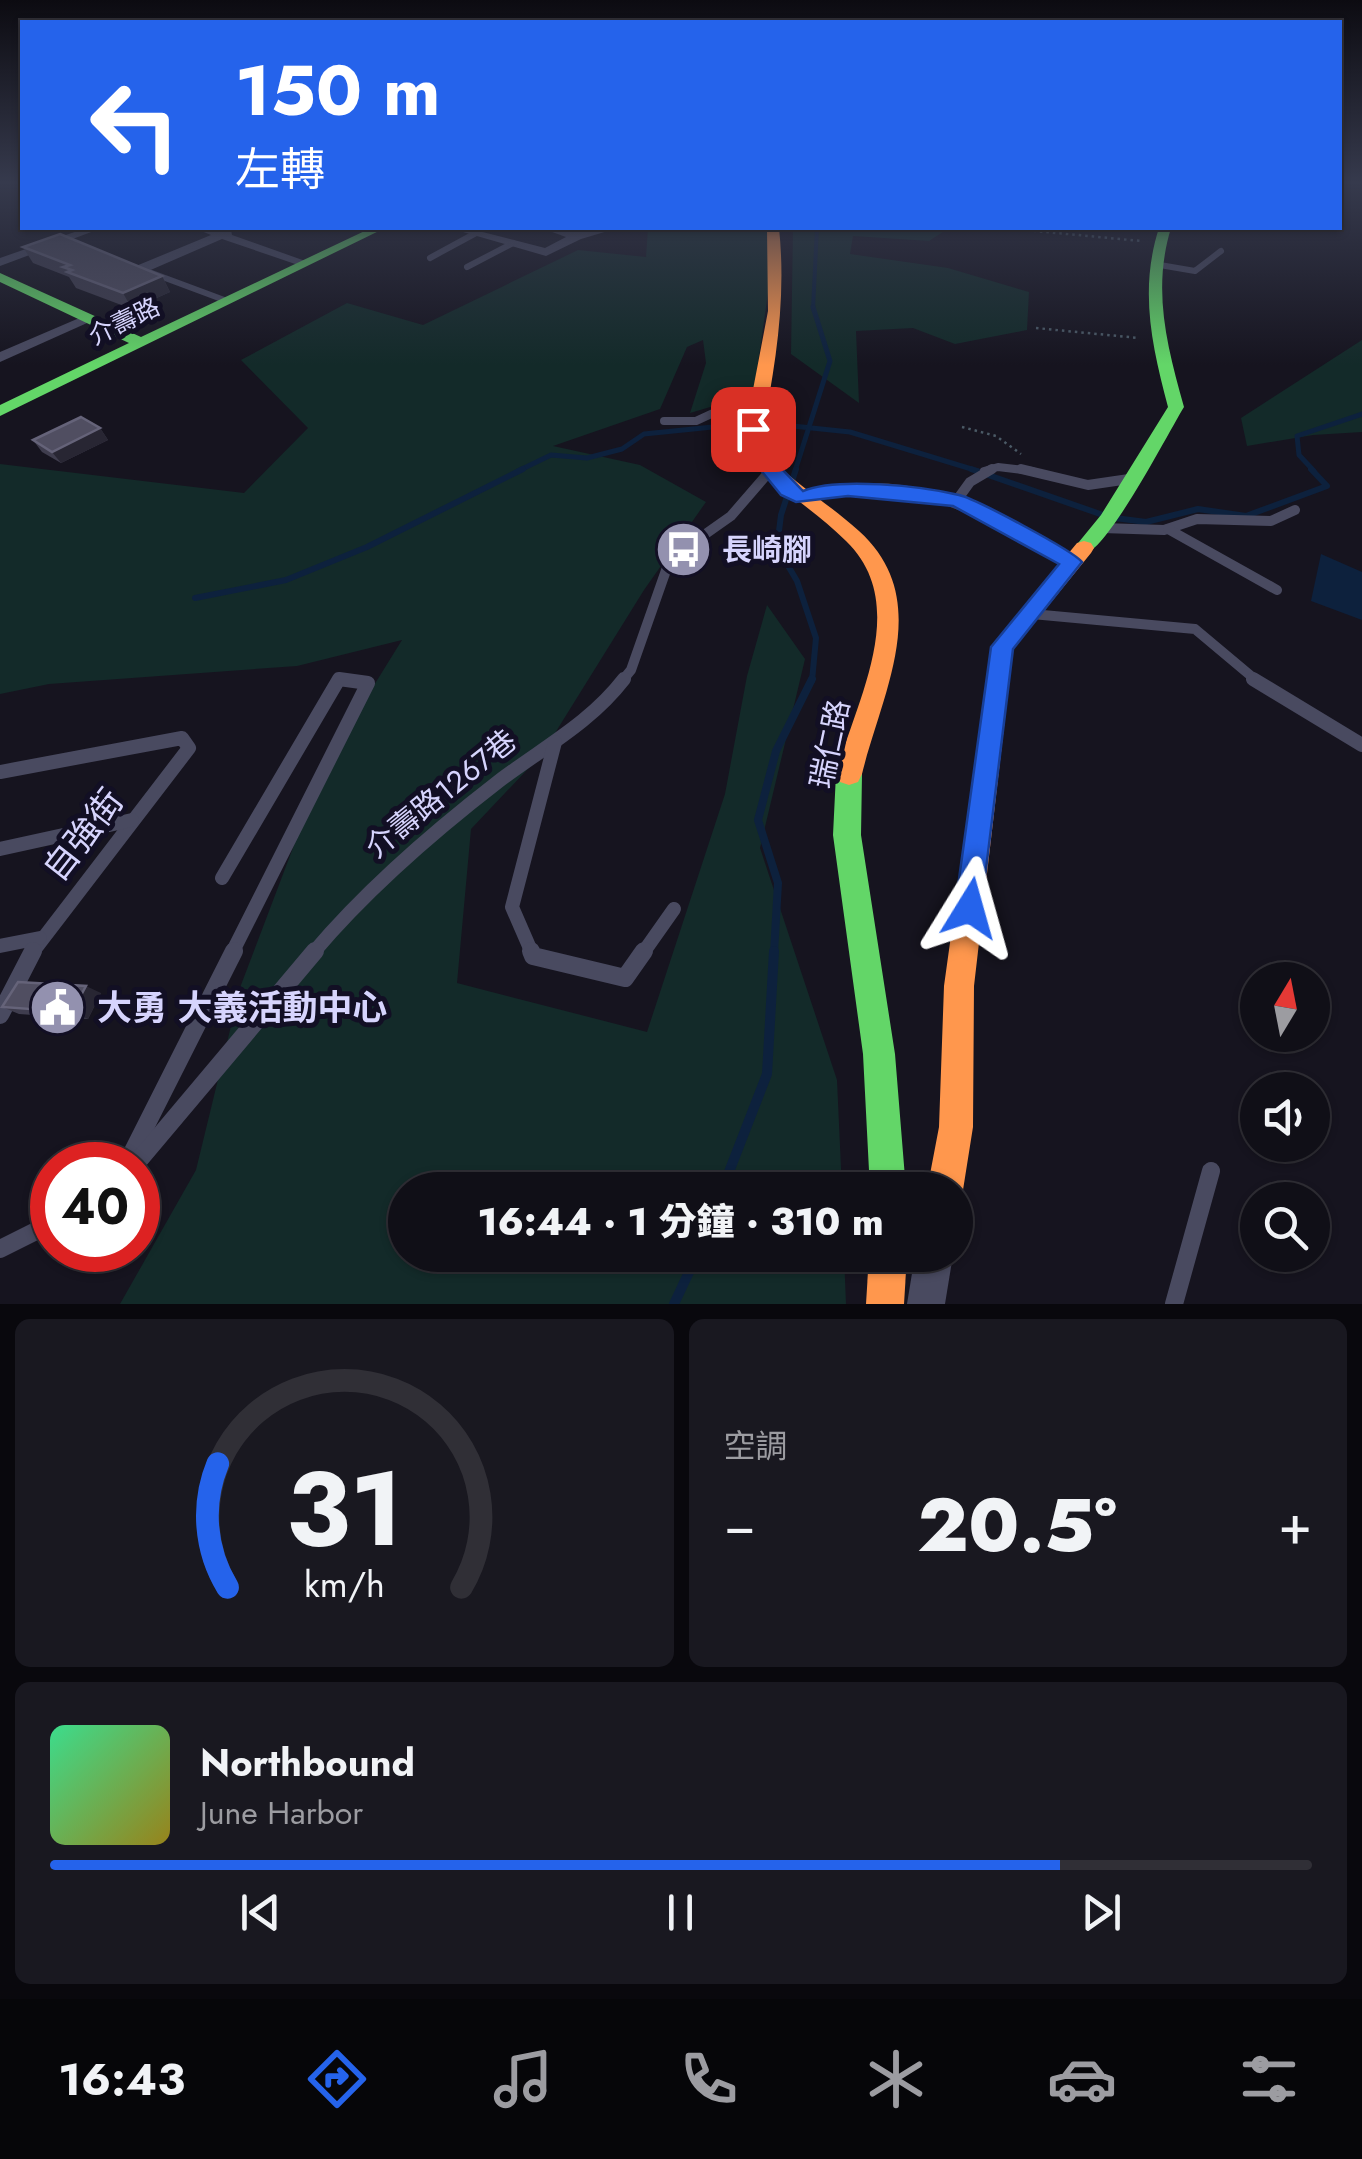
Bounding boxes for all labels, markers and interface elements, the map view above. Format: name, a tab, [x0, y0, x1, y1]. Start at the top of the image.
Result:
text: 150 m	[235, 40, 441, 141]
icon: left	[70, 60, 200, 190]
text: 左轉	[235, 137, 325, 202]
street label: 介壽路	[82, 288, 166, 354]
pin	[711, 387, 796, 472]
icon: arrive	[726, 402, 781, 457]
bus stop icon: 長崎腳	[653, 520, 713, 580]
place label: 長崎腳	[722, 528, 812, 571]
street label: 瑞仁路	[799, 695, 860, 792]
street label: 介壽路1267巷	[356, 719, 526, 868]
street label: 自強街	[31, 778, 135, 892]
position arrow	[918, 856, 1022, 960]
north arrow	[1240, 962, 1330, 1052]
map controls	[1240, 962, 1330, 1272]
public building icon: 大勇 大義活動中心	[28, 978, 88, 1038]
place label: 大勇 大義活動中心	[97, 983, 388, 1033]
button: sound	[1240, 1072, 1330, 1162]
speed limit sign: 40	[30, 1142, 160, 1272]
button: search	[1240, 1182, 1330, 1272]
text: 16:44 · 1 分鐘 · 310 m	[477, 1194, 884, 1249]
text: 空調	[724, 1423, 788, 1469]
text: 31	[285, 1434, 403, 1584]
text: 20.5°	[917, 1471, 1117, 1579]
text: −	[724, 1485, 756, 1565]
text: +	[1278, 1485, 1312, 1565]
text: km/h	[304, 1559, 385, 1610]
text: Northbound	[200, 1735, 415, 1790]
text: June Harbor	[200, 1790, 363, 1836]
icon: previous	[233, 1885, 288, 1940]
icon: pause	[653, 1885, 708, 1940]
icon: next	[1074, 1885, 1129, 1940]
icon: directions	[302, 2044, 372, 2114]
icon: music	[488, 2044, 558, 2114]
icon: phone	[674, 2044, 744, 2114]
icon: climate	[861, 2044, 931, 2114]
icon: car	[1047, 2044, 1117, 2114]
icon: filters	[1234, 2044, 1304, 2114]
text: 16:43	[58, 2047, 185, 2112]

